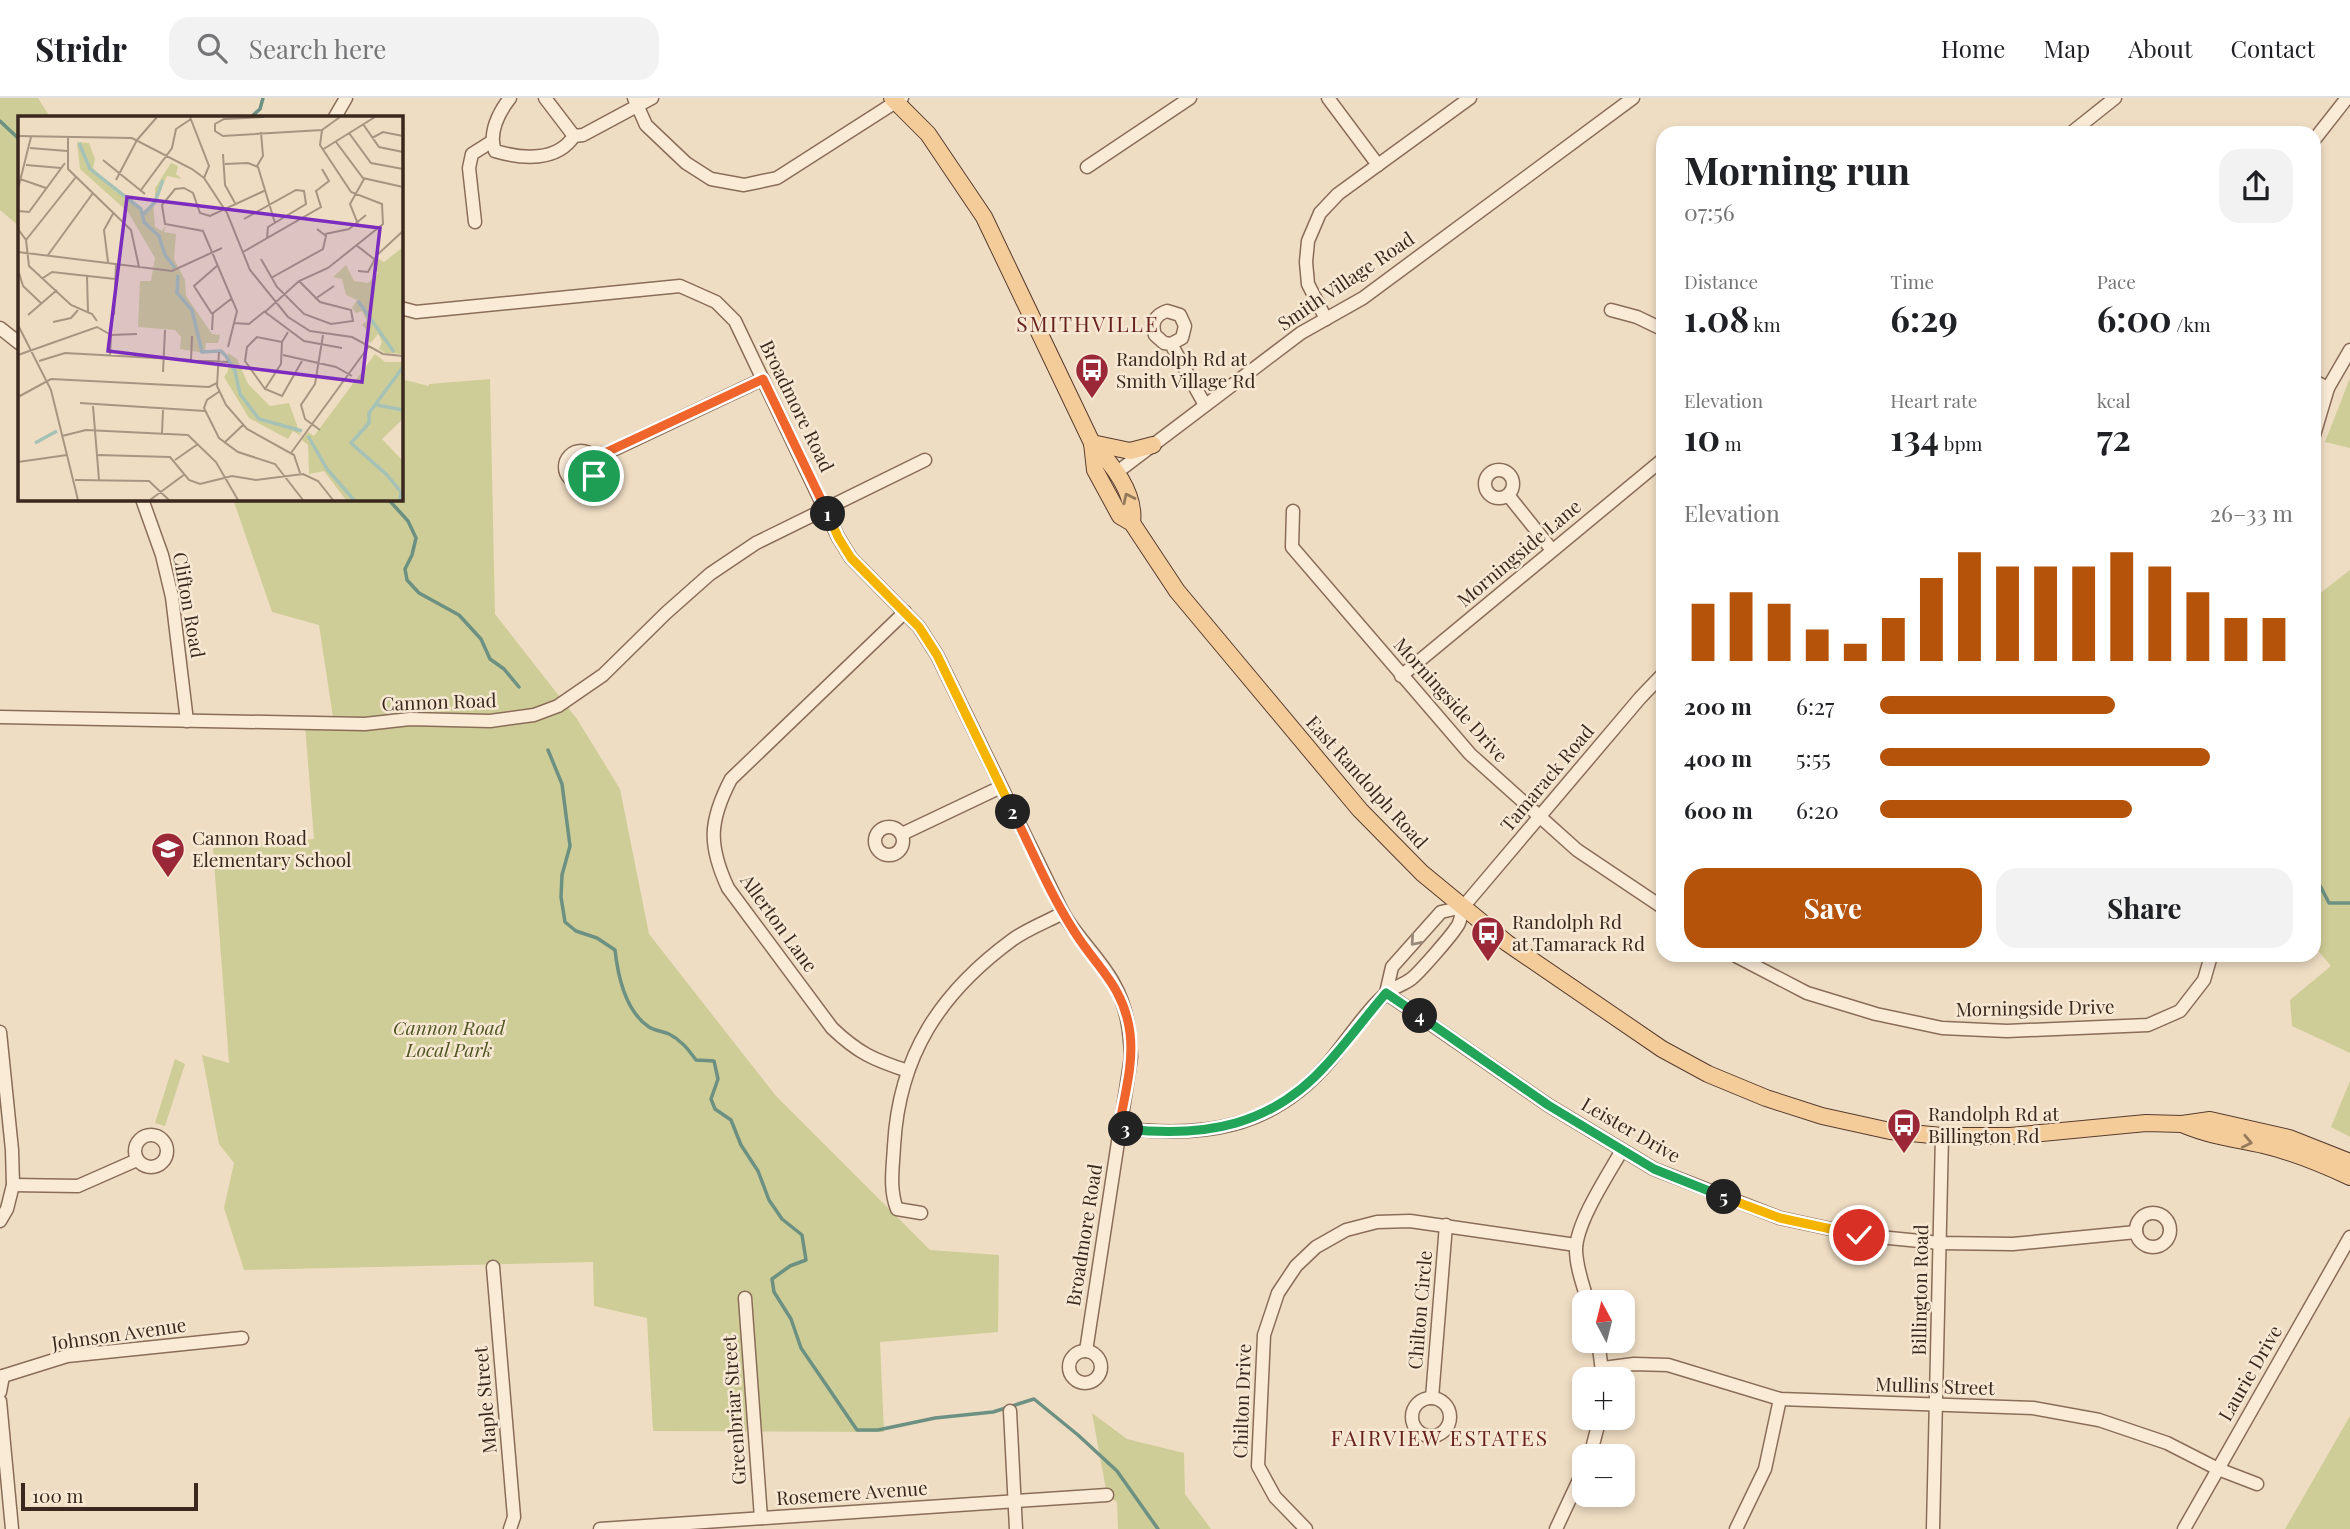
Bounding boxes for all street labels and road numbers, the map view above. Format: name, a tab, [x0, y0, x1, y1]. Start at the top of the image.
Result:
street label: Smith Village Road	[1272, 225, 1419, 336]
street label: Broadmore Road	[755, 335, 841, 476]
street label: Morningside Lane	[1451, 493, 1586, 612]
street label: Clifton Road	[168, 550, 212, 660]
street label: Morningside Drive	[1389, 632, 1515, 767]
street label: Cannon Road	[381, 686, 497, 716]
street label: East Randolph Road	[1301, 709, 1434, 853]
street label: Tamarack Road	[1494, 718, 1599, 837]
street label: Allerton Lane	[735, 867, 824, 977]
street label: Morningside Drive	[1955, 993, 2115, 1021]
street label: Leister Drive	[1577, 1090, 1686, 1168]
street label: Broadmore Road	[1059, 1162, 1107, 1308]
street label: Billington Road	[1905, 1224, 1933, 1356]
street label: Chilton Circle	[1401, 1249, 1437, 1370]
street label: Johnson Avenue	[49, 1311, 188, 1355]
street label: Laurie Drive	[2211, 1320, 2287, 1425]
street label: Greenbriar Street	[715, 1334, 751, 1486]
street label: Chilton Drive	[1226, 1343, 1256, 1459]
street label: Maple Street	[466, 1345, 502, 1455]
street label: Mullins Street	[1875, 1370, 1995, 1400]
street label: Rosemere Avenue	[775, 1474, 929, 1510]

